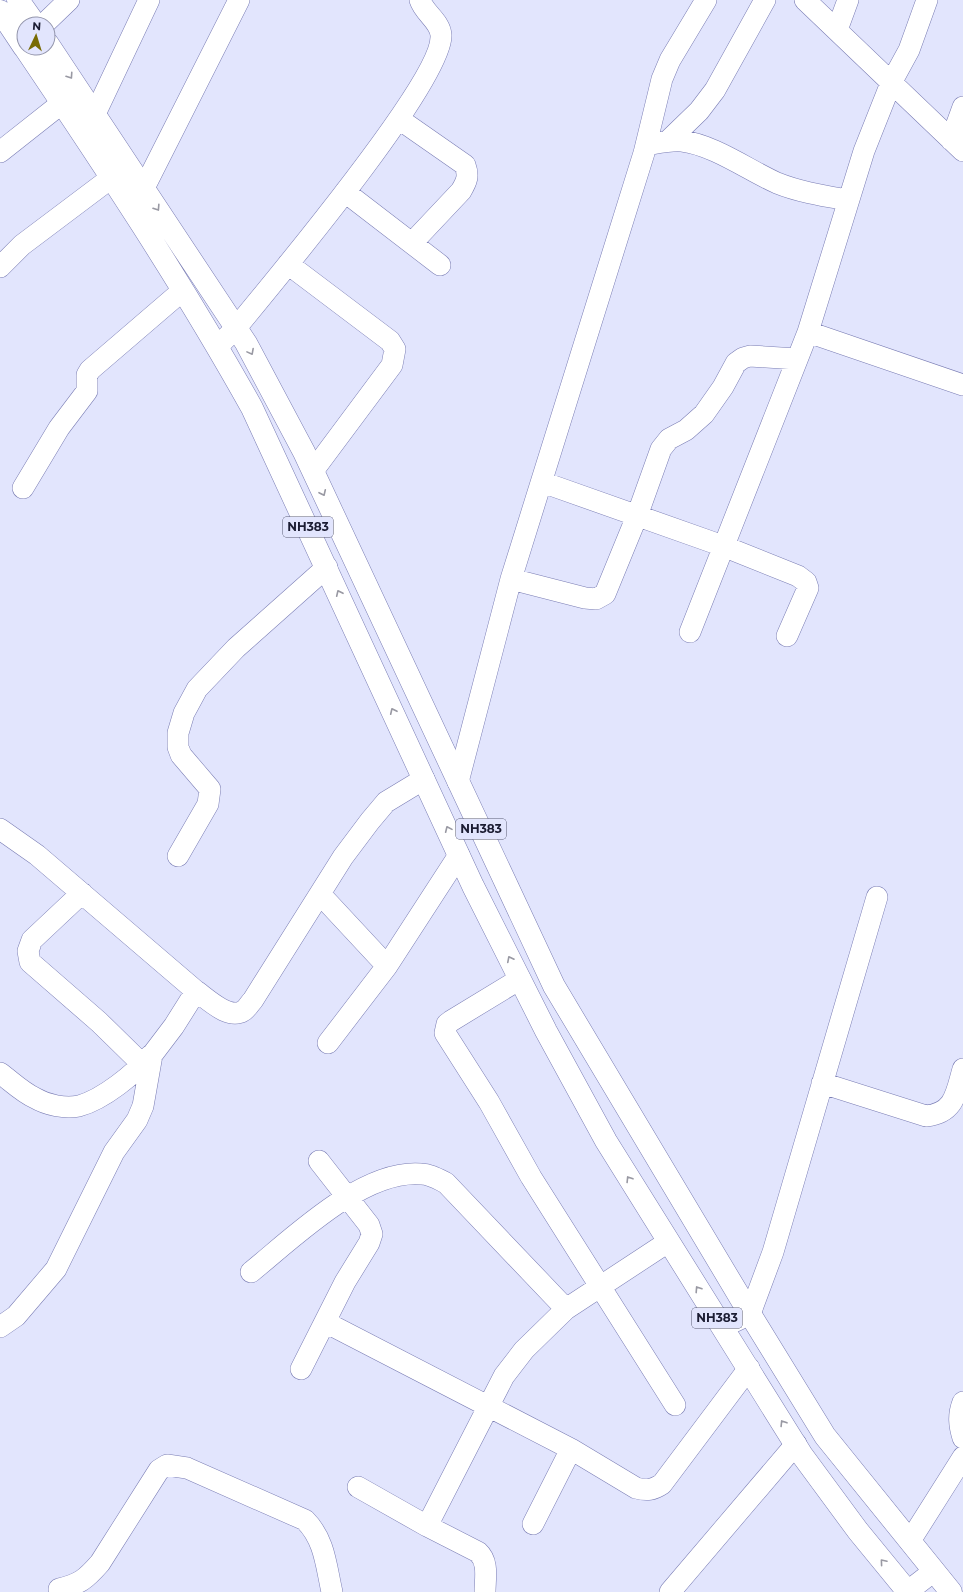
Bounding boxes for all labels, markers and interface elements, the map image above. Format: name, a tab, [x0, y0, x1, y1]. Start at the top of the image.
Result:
north arrow	[16, 16, 56, 56]
text: N	[32, 19, 42, 33]
one-way arrow	[65, 72, 72, 79]
one-way arrow	[152, 204, 160, 211]
one-way arrow	[246, 348, 254, 355]
one-way arrow	[318, 488, 326, 496]
road number: NH383	[283, 517, 333, 537]
one-way arrow	[335, 590, 343, 597]
one-way arrow	[390, 708, 398, 715]
road number: NH383	[456, 819, 506, 839]
one-way arrow	[444, 826, 452, 833]
one-way arrow	[507, 956, 515, 963]
one-way arrow	[626, 1176, 634, 1183]
one-way arrow	[696, 1286, 703, 1293]
road number: NH383	[692, 1308, 742, 1328]
one-way arrow	[780, 1420, 787, 1427]
one-way arrow	[881, 1559, 888, 1567]

